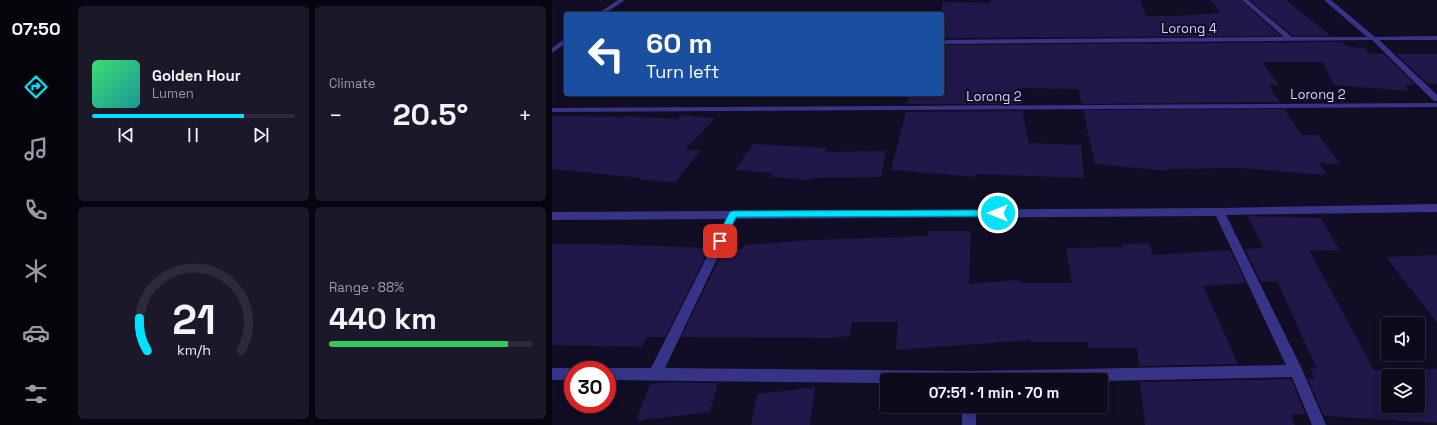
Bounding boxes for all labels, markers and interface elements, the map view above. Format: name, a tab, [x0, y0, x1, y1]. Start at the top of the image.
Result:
text: 07:50	[11, 17, 61, 40]
street label: Lorong 4	[1161, 20, 1217, 37]
text: 60 m	[646, 25, 712, 61]
icon: left	[580, 28, 632, 80]
text: Turn left	[646, 60, 719, 83]
text: Golden Hour	[152, 66, 241, 85]
icon: directions	[22, 73, 50, 101]
text: Climate	[329, 75, 375, 92]
text: Lumen	[152, 85, 194, 102]
street label: Lorong 2	[1290, 86, 1346, 103]
street label: Lorong 2	[966, 88, 1022, 105]
text: 20.5°	[393, 95, 468, 134]
text: −	[329, 101, 343, 129]
text: +	[518, 101, 532, 129]
icon: previous	[115, 124, 137, 146]
icon: pause	[182, 124, 204, 146]
icon: next	[250, 124, 272, 146]
icon: music	[22, 135, 50, 163]
position arrow	[977, 192, 1019, 234]
icon: phone	[22, 196, 50, 224]
pin	[703, 224, 737, 258]
icon: arrive	[709, 230, 731, 252]
icon: climate	[22, 257, 50, 285]
text: Range · 88%	[329, 279, 404, 296]
text: 21	[172, 293, 215, 346]
text: 440 km	[329, 299, 437, 338]
map controls	[1381, 317, 1425, 413]
button: sound	[1381, 317, 1425, 361]
icon: car	[22, 319, 50, 347]
text: km/h	[176, 340, 211, 358]
speed limit sign: 30	[564, 361, 616, 413]
button: layers	[1381, 369, 1425, 413]
icon: filters	[22, 380, 50, 408]
text: 07:51 · 1 min · 70 m	[929, 383, 1059, 402]

